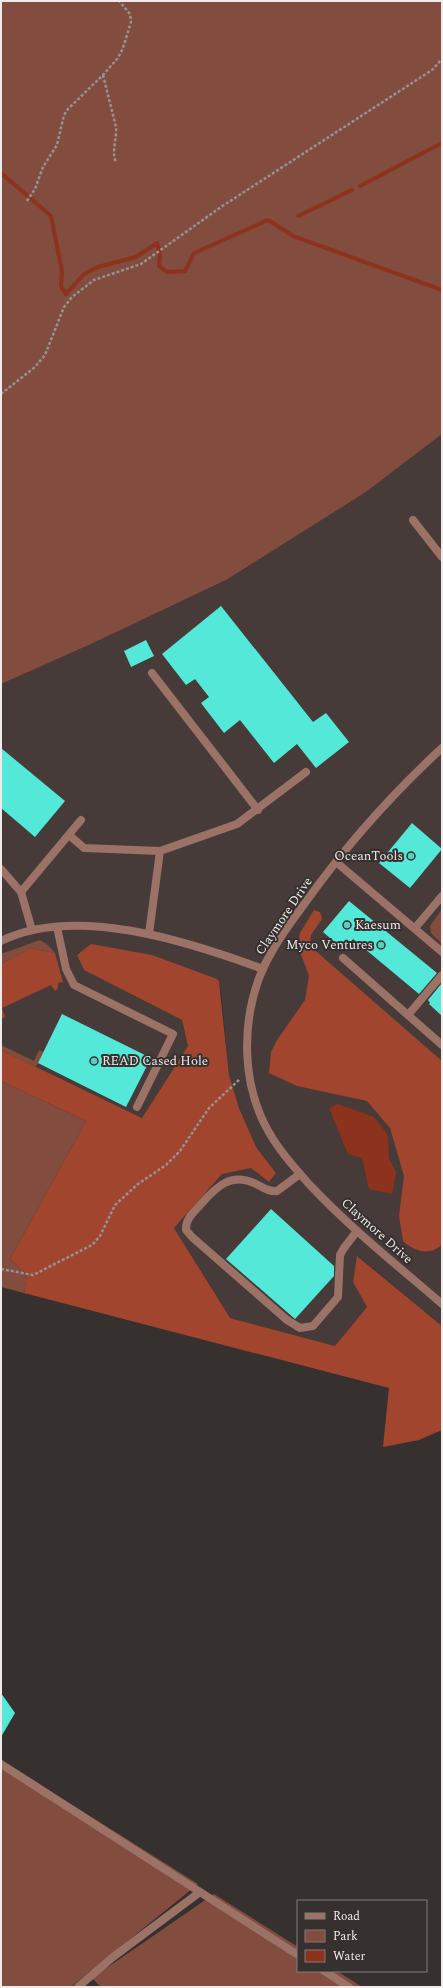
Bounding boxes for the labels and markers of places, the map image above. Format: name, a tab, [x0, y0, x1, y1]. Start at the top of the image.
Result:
place label: OceanTools	[334, 846, 403, 866]
marker: OceanTools	[406, 851, 416, 861]
place label: Kaesum	[355, 915, 401, 935]
marker: Kaesum	[342, 920, 352, 930]
place label: Myco Ventures	[286, 935, 373, 955]
marker: Myco Ventures	[376, 940, 386, 950]
place label: READ Cased Hole	[102, 1051, 208, 1071]
marker: READ Cased Hole	[89, 1056, 99, 1066]

